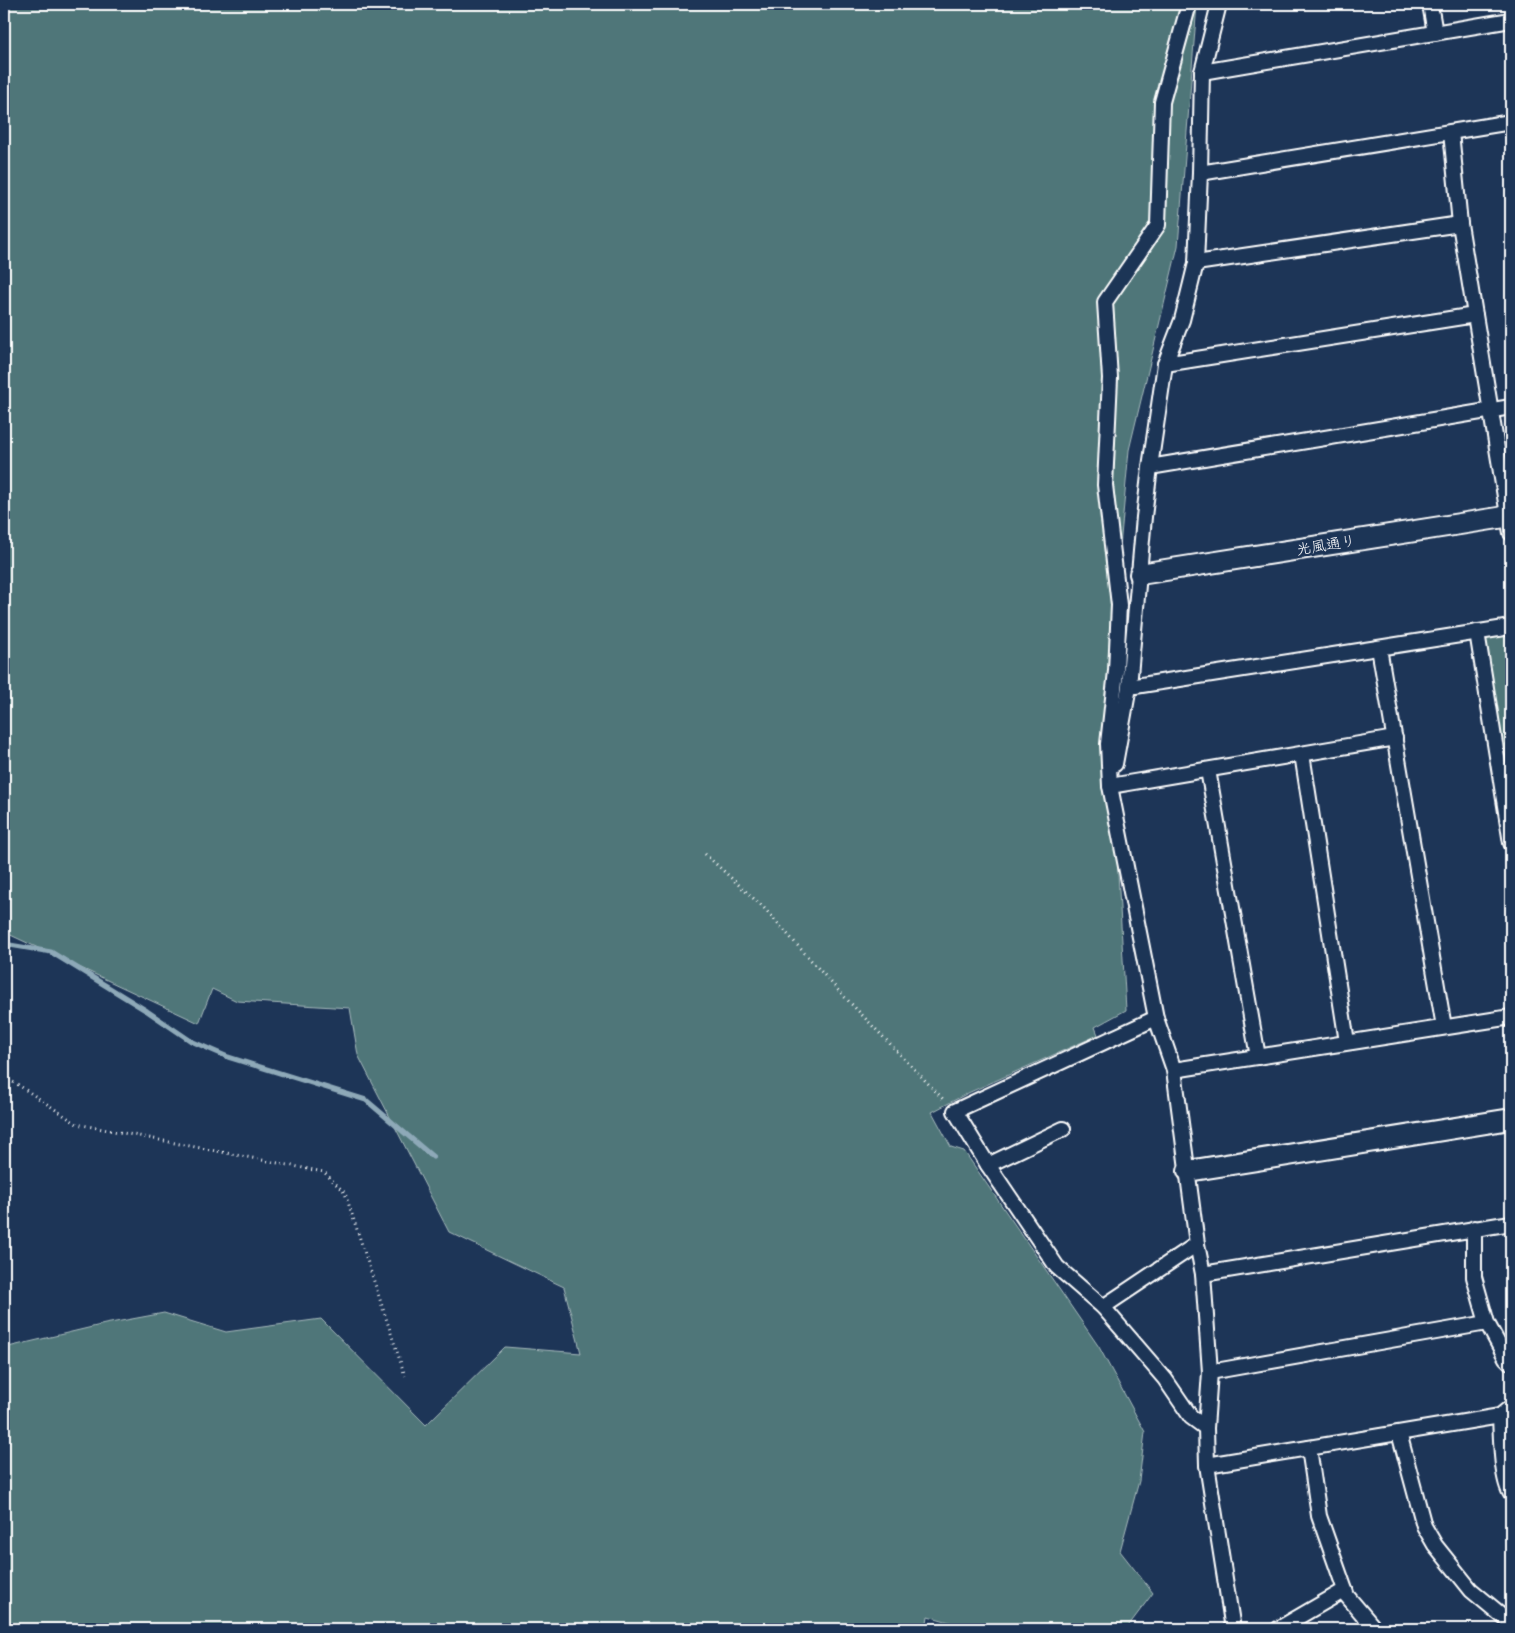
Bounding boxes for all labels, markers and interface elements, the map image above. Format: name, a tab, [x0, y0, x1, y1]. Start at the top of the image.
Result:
street label: 光風通り	[1295, 530, 1357, 559]

